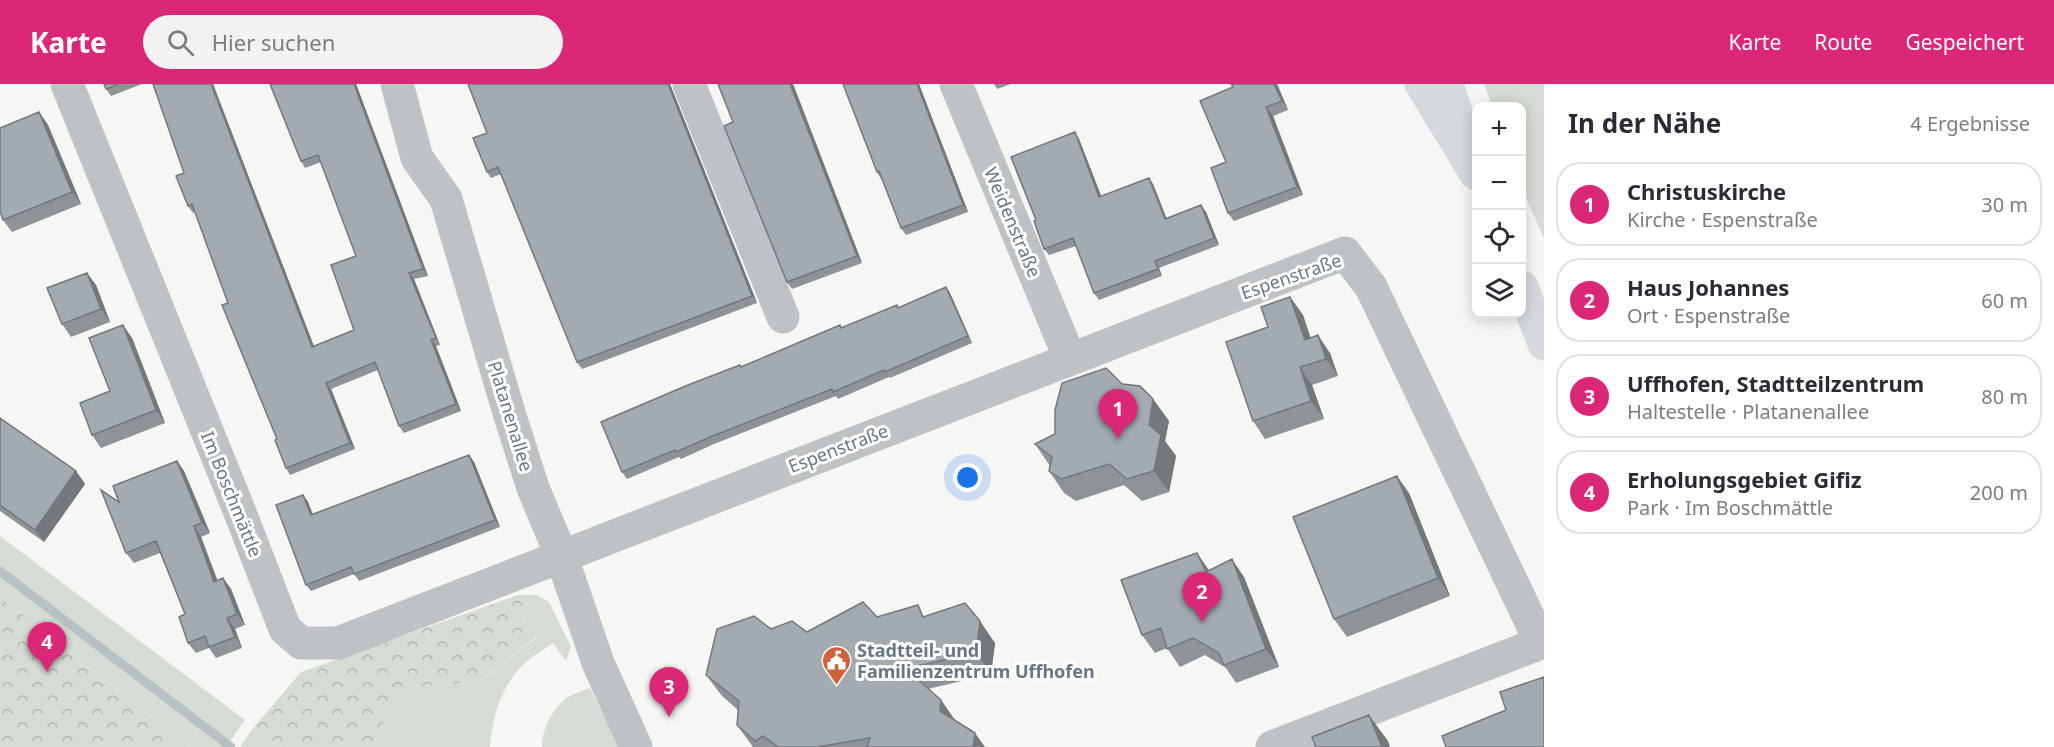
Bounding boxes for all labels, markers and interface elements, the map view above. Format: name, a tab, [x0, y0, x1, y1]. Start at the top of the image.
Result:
search box	[143, 15, 563, 69]
text: Karte	[30, 23, 107, 61]
icon: search	[164, 26, 197, 59]
text: Hier suchen	[212, 27, 335, 57]
text: Karte	[1728, 28, 1781, 56]
text: Route	[1814, 28, 1872, 56]
text: Gespeichert	[1905, 28, 2024, 56]
map controls	[1472, 102, 1526, 318]
button: +	[1472, 102, 1526, 156]
text: In der Nähe	[1568, 105, 1721, 141]
text: 4 Ergebnisse	[1910, 110, 2030, 137]
button: −	[1472, 156, 1526, 210]
street label: Weidenstraße	[979, 163, 1047, 281]
text: Christuskirche	[1627, 176, 1786, 206]
text: 1	[1584, 191, 1595, 218]
text: 30 m	[1981, 191, 2028, 218]
text: Kirche · Espenstraße	[1627, 206, 1818, 233]
button: locate	[1472, 210, 1526, 264]
street label: Espenstraße	[1238, 248, 1344, 304]
button: layers	[1472, 264, 1526, 318]
text: Haus Johannes	[1627, 272, 1789, 302]
text: 2	[1584, 287, 1595, 314]
text: 60 m	[1981, 287, 2028, 314]
text: Ort · Espenstraße	[1627, 302, 1790, 329]
street label: Platanenallee	[483, 358, 539, 474]
text: Uffhofen, Stadtteilzentrum	[1627, 368, 1924, 398]
text: 3	[1584, 383, 1595, 410]
text: 80 m	[1981, 383, 2028, 410]
pin: 1	[1098, 390, 1138, 439]
text: Haltestelle · Platanenallee	[1627, 398, 1869, 425]
street label: Espenstraße	[785, 418, 891, 478]
street label: Im Boschmättle	[196, 428, 268, 560]
your location	[953, 463, 982, 492]
text: Erholungsgebiet Gifiz	[1627, 464, 1862, 494]
text: 4	[1584, 479, 1595, 506]
text: 200 m	[1970, 479, 2028, 506]
text: Park · Im Boschmättle	[1627, 494, 1833, 521]
pin: 2	[1182, 572, 1222, 622]
pin: 4	[28, 622, 66, 672]
place label: Stadtteil- und Familienzentrum Uffhofen	[857, 638, 1095, 683]
public building icon: Stadtteil- und Familienzentrum Uffhofen	[820, 644, 852, 686]
pin: 3	[650, 668, 688, 717]

